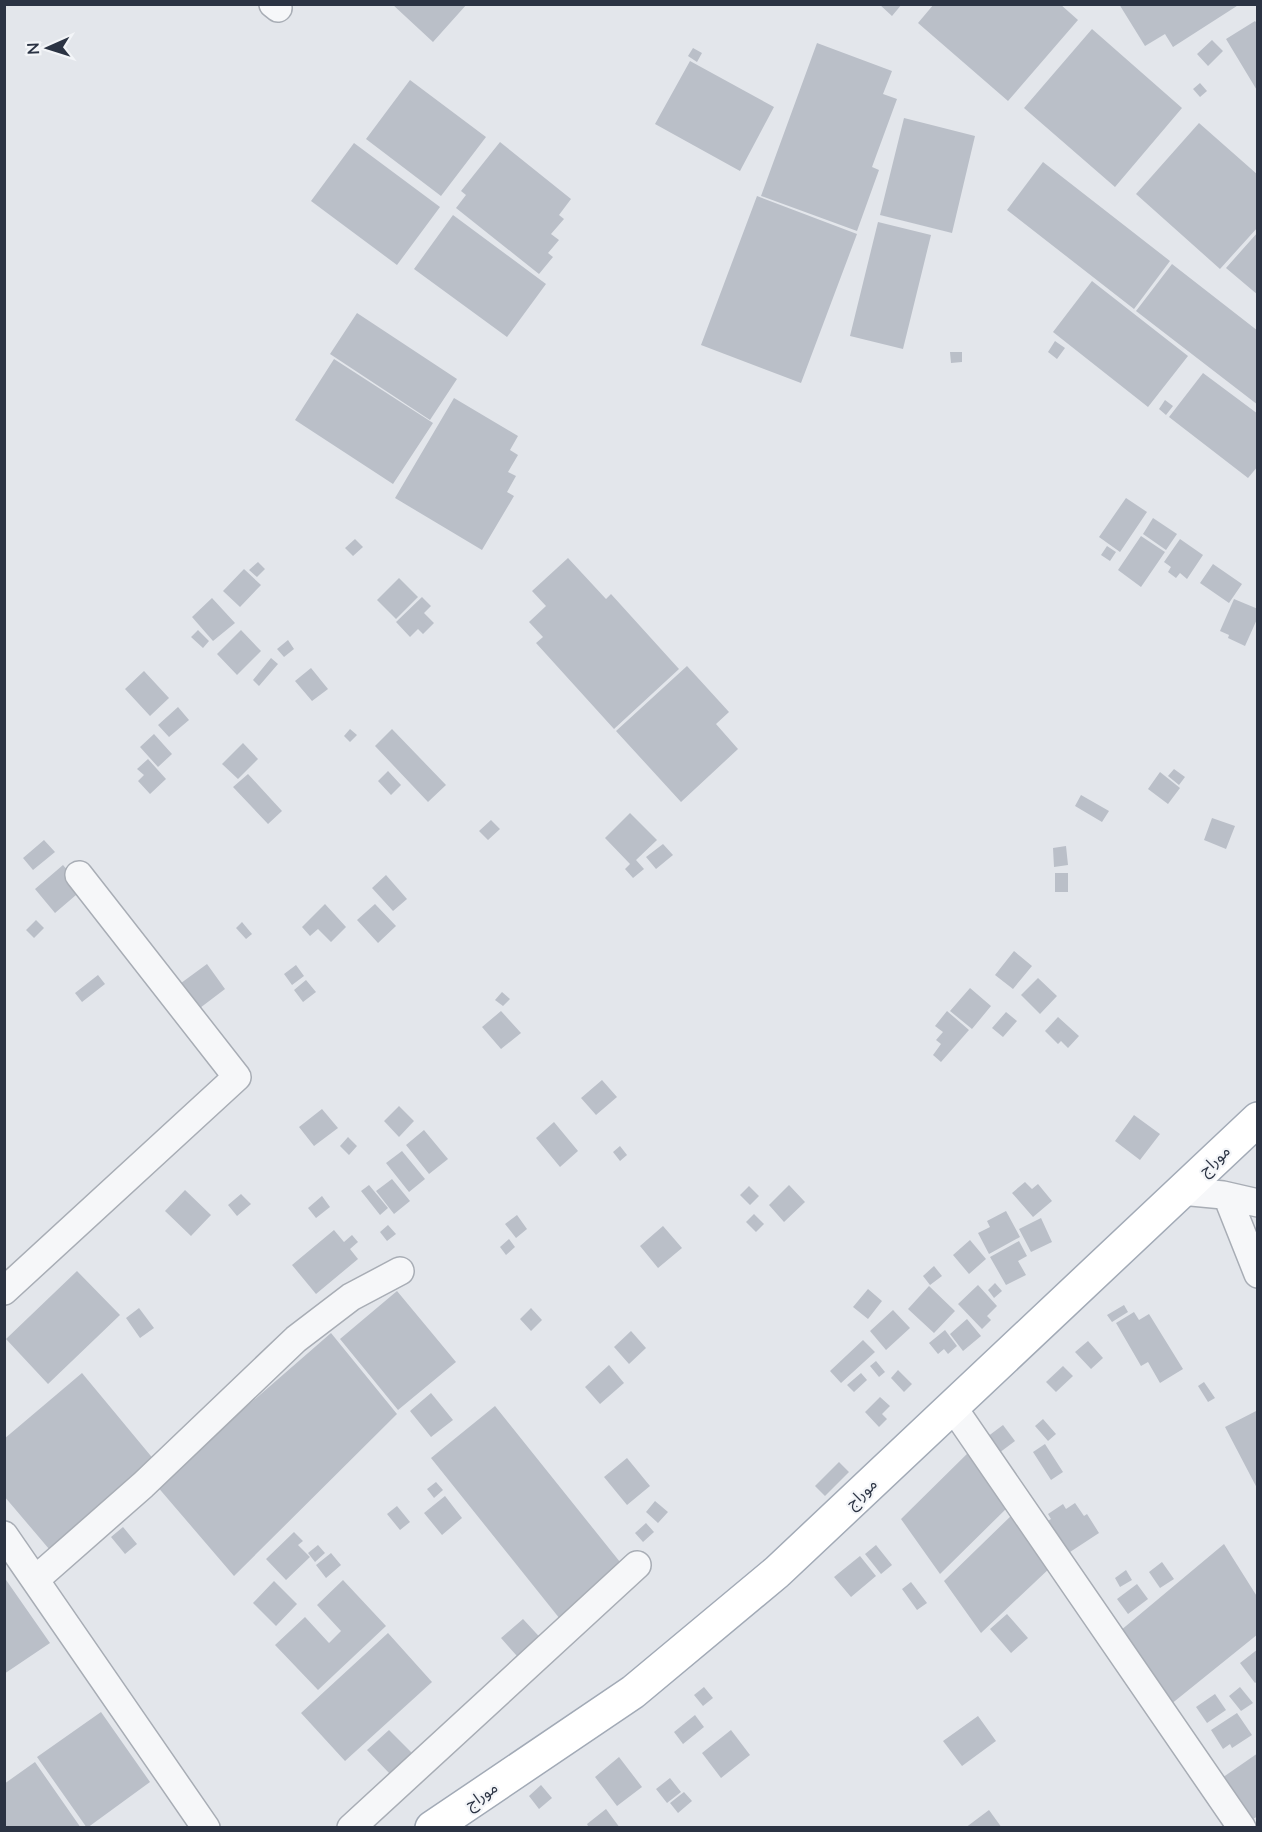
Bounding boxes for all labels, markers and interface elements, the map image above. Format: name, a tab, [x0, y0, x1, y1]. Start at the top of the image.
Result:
north arrow	[18, 18, 78, 78]
text: N	[23, 42, 42, 55]
street label: موراج	[1194, 1141, 1236, 1182]
street label: موراج	[841, 1474, 883, 1515]
street label: موراج	[461, 1777, 503, 1816]

